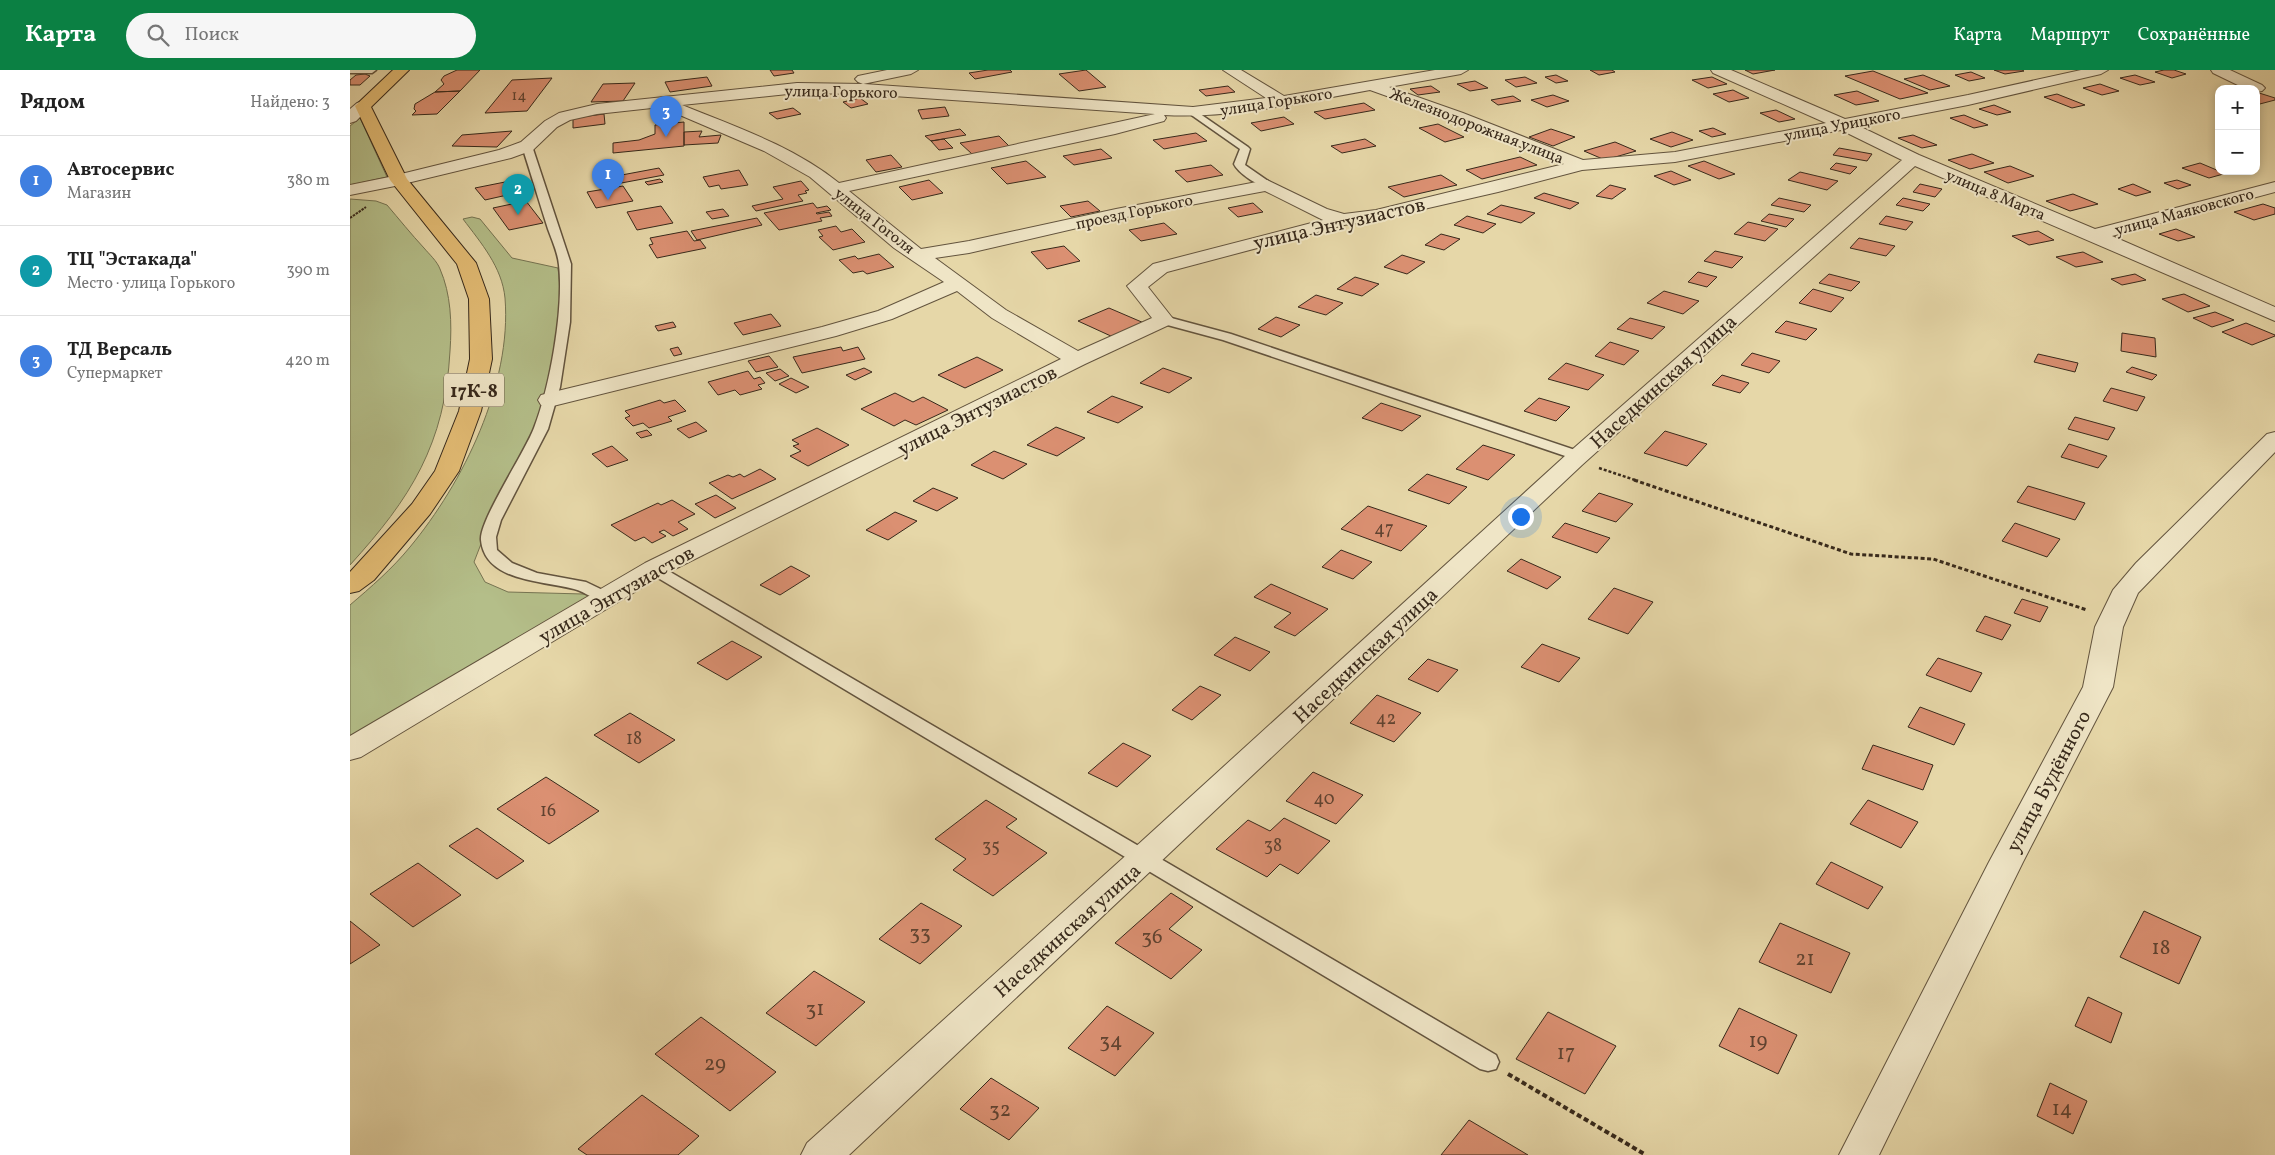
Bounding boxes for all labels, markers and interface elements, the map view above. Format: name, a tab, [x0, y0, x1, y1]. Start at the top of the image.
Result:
search box	[126, 13, 476, 58]
text: Карта	[25, 18, 96, 52]
icon: search	[144, 21, 172, 49]
text: Поиск	[184, 22, 239, 48]
text: Карта	[1953, 23, 2002, 48]
text: Маршрут	[2030, 23, 2110, 48]
text: Сохранённые	[2138, 23, 2250, 48]
street label: улица Горького	[784, 81, 898, 105]
street label: улица Горького	[1219, 83, 1334, 123]
street label: Железнодорожная улица	[1386, 83, 1567, 170]
map controls	[2215, 85, 2260, 175]
button: +	[2215, 85, 2260, 130]
house number: 14	[512, 86, 526, 107]
text: Рядом	[20, 88, 85, 117]
text: Найдено: 3	[250, 92, 330, 114]
pin: 3	[650, 96, 682, 137]
street label: улица Урицкого	[1782, 104, 1902, 148]
button: −	[2215, 130, 2260, 175]
text: Автосервис	[67, 157, 174, 183]
pin: 1	[592, 159, 624, 200]
street label: улица 8 Марта	[1942, 165, 2049, 227]
text: 1	[33, 170, 39, 192]
text: 380 m	[287, 170, 330, 192]
pin: 2	[502, 174, 534, 215]
text: Магазин	[67, 183, 131, 205]
street label: улица Гоголя	[829, 183, 919, 260]
street label: улица Маяковского	[2113, 184, 2257, 242]
street label: проезд Горького	[1074, 190, 1195, 236]
street label: улица Энтузиастов	[1251, 192, 1428, 258]
text: ТЦ "Эстакада"	[67, 247, 197, 273]
text: 2	[32, 260, 40, 282]
text: 390 m	[287, 260, 330, 282]
text: Место · улица Горького	[67, 273, 235, 295]
street label: Наседкинская улица	[1585, 309, 1744, 456]
text: ТД Версаль	[67, 337, 172, 363]
text: 3	[32, 350, 40, 372]
text: 420 m	[285, 350, 330, 372]
street label: улица Энтузиастов	[893, 359, 1062, 464]
text: Супермаркет	[67, 363, 163, 385]
road number: 17К-8	[444, 374, 504, 406]
your location	[1508, 504, 1534, 530]
house number: 47	[1374, 517, 1394, 542]
street label: улица Энтузиастов	[534, 540, 700, 652]
street label: Наседкинская улица	[1288, 582, 1445, 731]
street label: улица Будённого	[2001, 706, 2099, 858]
house number: 42	[1376, 707, 1396, 732]
house number: 18	[626, 727, 642, 752]
house number: 40	[1313, 787, 1335, 812]
house number: 16	[540, 799, 556, 824]
house number: 38	[1264, 834, 1282, 859]
house number: 35	[982, 835, 1000, 860]
street label: Наседкинская улица	[989, 858, 1148, 1005]
house number: 33	[909, 919, 931, 948]
house number: 36	[1141, 923, 1163, 952]
house number: 18	[2152, 934, 2170, 963]
house number: 21	[1795, 945, 1815, 974]
house number: 31	[806, 995, 824, 1024]
house number: 34	[1099, 1027, 1123, 1056]
house number: 19	[1748, 1027, 1768, 1056]
house number: 17	[1557, 1039, 1575, 1068]
house number: 29	[704, 1050, 726, 1079]
house number: 14	[2052, 1095, 2072, 1124]
house number: 32	[989, 1096, 1011, 1125]

